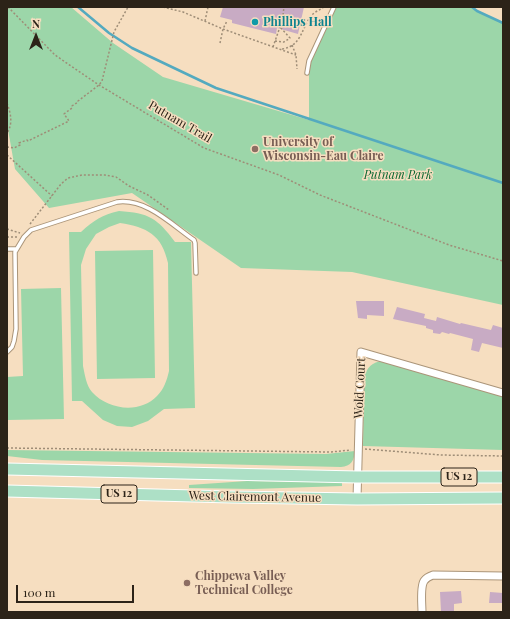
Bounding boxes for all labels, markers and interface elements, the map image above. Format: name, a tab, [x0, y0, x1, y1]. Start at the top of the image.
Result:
place label: Phillips Hall	[263, 15, 332, 29]
north arrow	[16, 16, 56, 56]
text: N	[32, 16, 40, 31]
marker: Phillips Hall	[250, 17, 260, 27]
street label: Putnam Trail	[146, 98, 214, 146]
place label: University of Wisconsin-Eau Claire	[263, 135, 384, 163]
marker: University of Wisconsin-Eau Claire	[250, 144, 260, 154]
park label: Putnam Park	[364, 168, 432, 182]
street label: Wold Court	[351, 357, 369, 419]
road number: US 12	[441, 468, 477, 486]
road number: US 12	[101, 485, 137, 503]
street label: West Clairemont Avenue	[189, 489, 321, 505]
place label: Chippewa Valley Technical College	[195, 569, 293, 597]
scale bar	[18, 577, 136, 603]
marker: Chippewa Valley Technical College	[182, 578, 192, 588]
text: 100 m	[23, 584, 55, 600]

